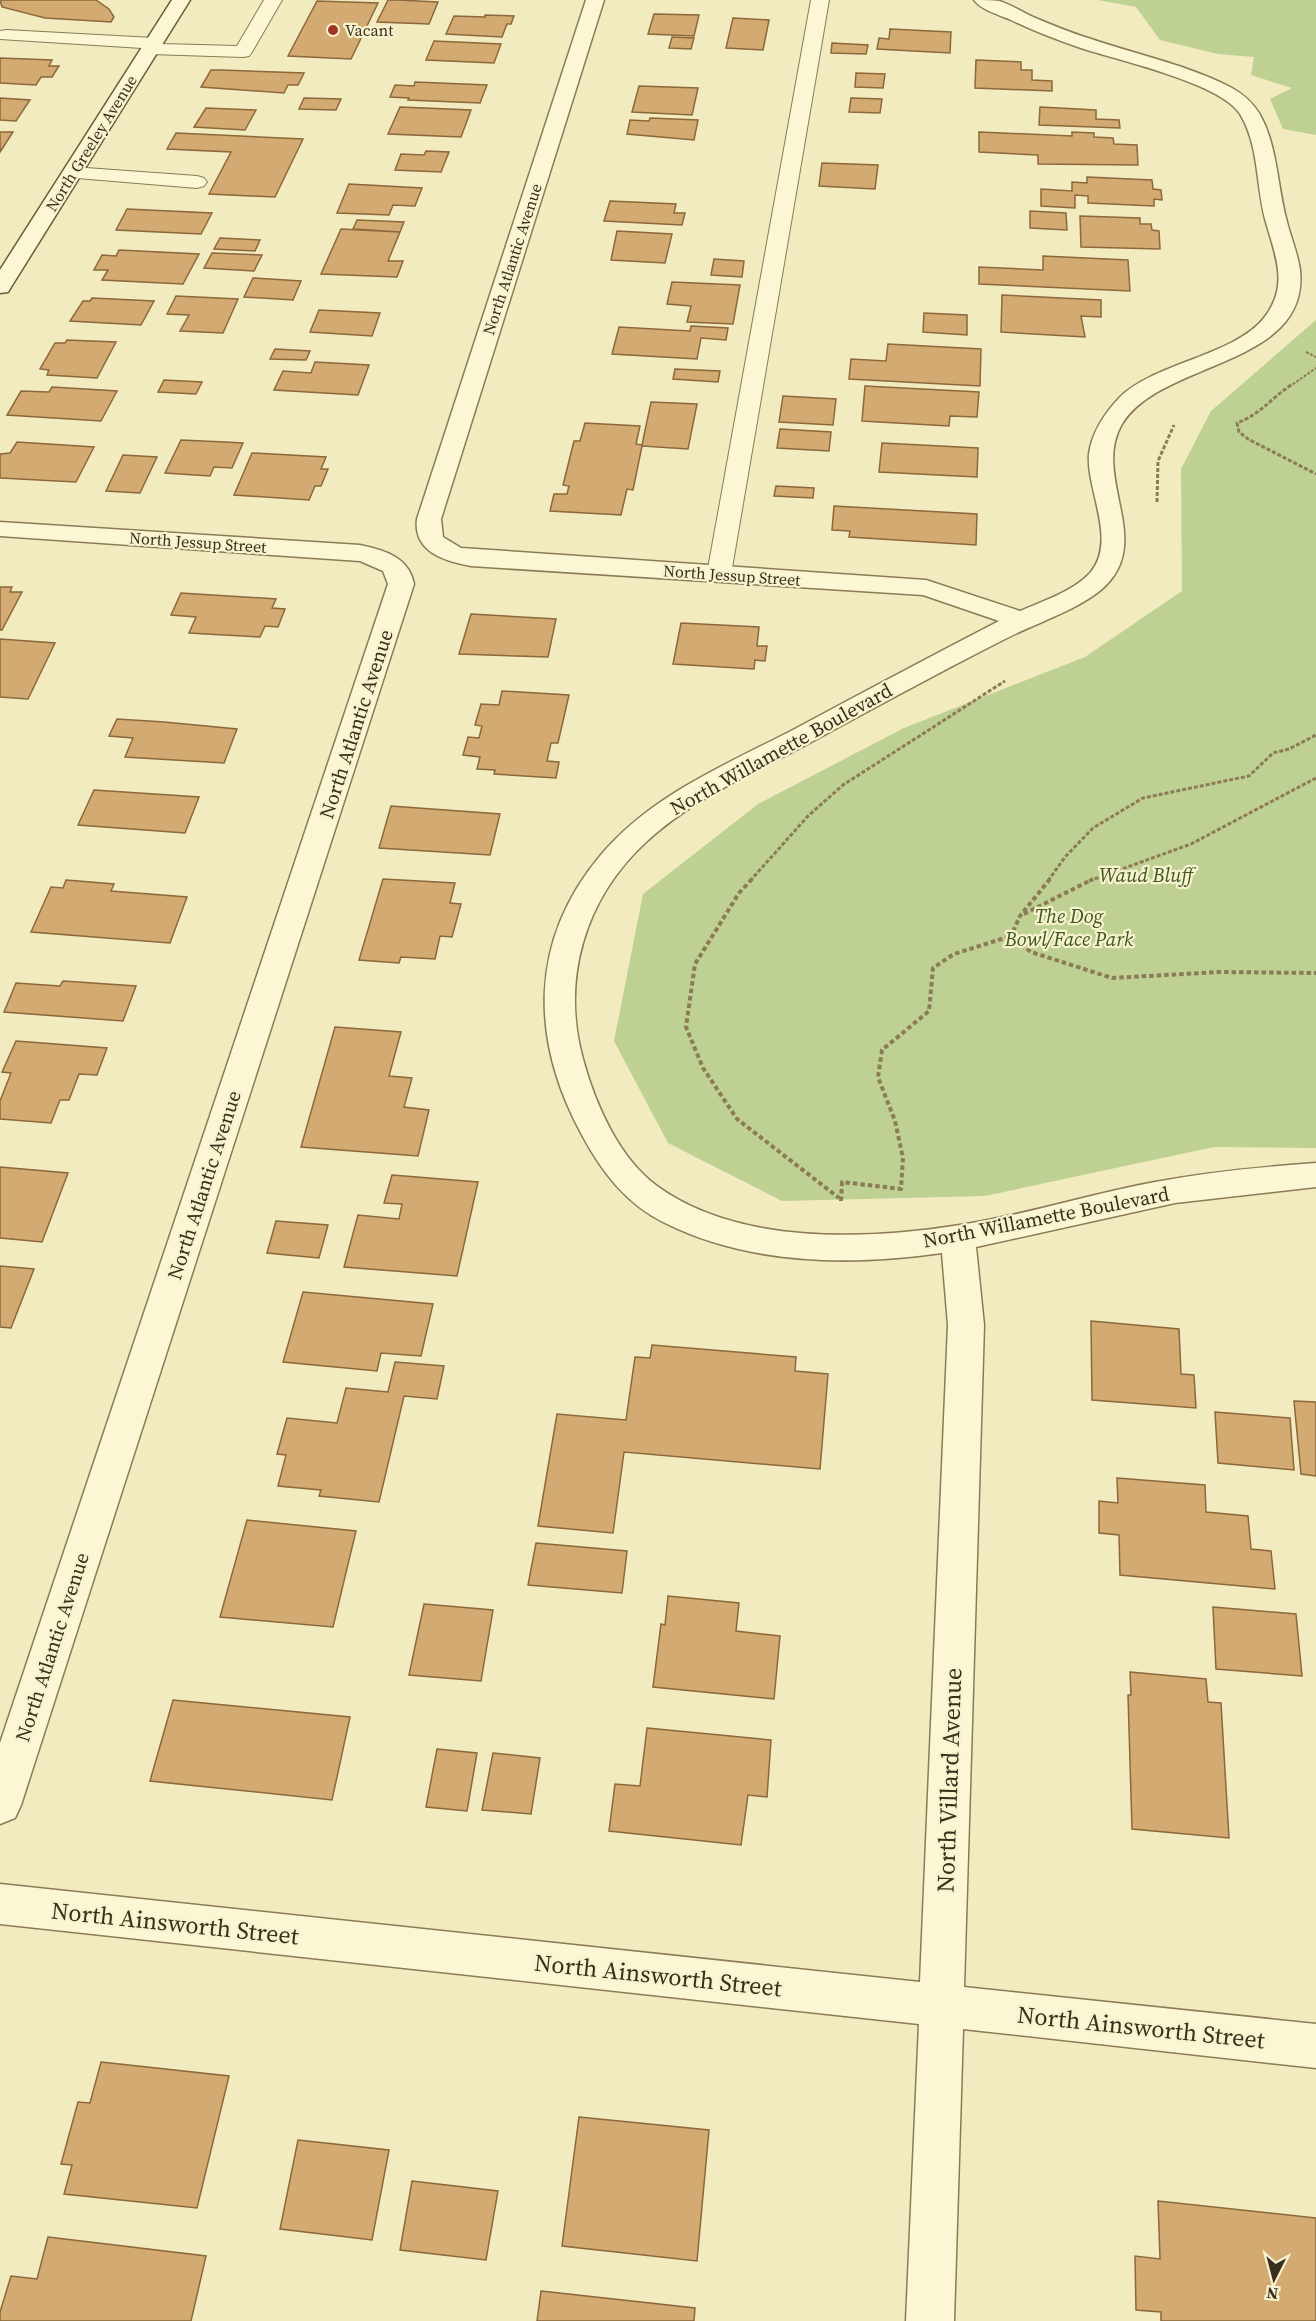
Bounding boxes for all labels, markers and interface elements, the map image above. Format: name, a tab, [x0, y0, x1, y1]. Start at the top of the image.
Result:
place label: Vacant	[345, 19, 394, 41]
marker: Vacant	[326, 23, 340, 37]
street label: North Greeley Avenue	[40, 71, 142, 215]
street label: North Atlantic Avenue	[477, 181, 547, 337]
street label: North Jessup Street	[129, 526, 268, 558]
street label: North Jessup Street	[663, 559, 802, 591]
street label: North Atlantic Avenue	[312, 626, 400, 822]
street label: North Willamette Boulevard	[665, 676, 898, 822]
park label: Waud Bluff	[1099, 861, 1196, 889]
park label: The Dog Bowl/Face Park	[1004, 902, 1134, 953]
street label: North Atlantic Avenue	[160, 1087, 248, 1283]
street label: North Willamette Boulevard	[921, 1179, 1172, 1255]
street label: North Atlantic Avenue	[8, 1549, 96, 1745]
street label: North Villard Avenue	[929, 1667, 969, 1893]
street label: North Ainsworth Street	[50, 1894, 300, 1952]
street label: North Ainsworth Street	[533, 1946, 783, 2004]
street label: North Ainsworth Street	[1016, 1998, 1266, 2056]
north arrow	[1244, 2249, 1304, 2309]
text: N	[1265, 2282, 1279, 2305]

